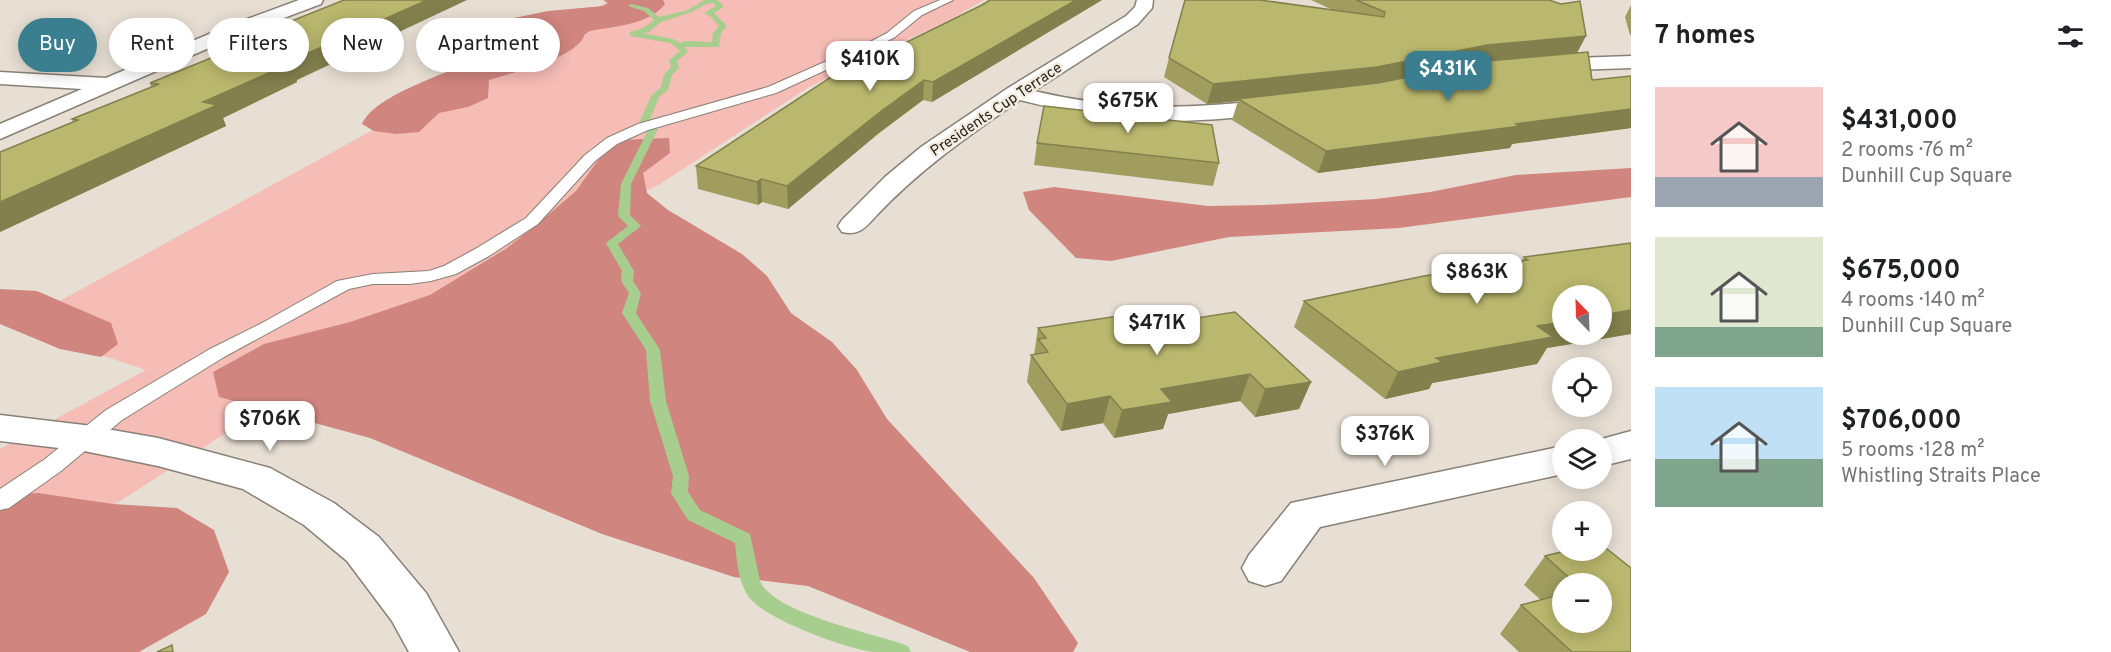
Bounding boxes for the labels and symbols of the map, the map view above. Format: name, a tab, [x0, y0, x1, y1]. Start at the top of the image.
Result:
pin: $410K	[828, 41, 912, 92]
pin: $431K	[1406, 51, 1490, 102]
street label: Presidents Cup Terrace	[927, 59, 1066, 161]
pin: $675K	[1086, 83, 1170, 134]
pin: $863K	[1435, 254, 1519, 305]
north arrow	[1552, 285, 1612, 345]
pin: $471K	[1115, 305, 1199, 356]
pin: $706K	[228, 401, 312, 452]
pin: $376K	[1343, 416, 1427, 467]

